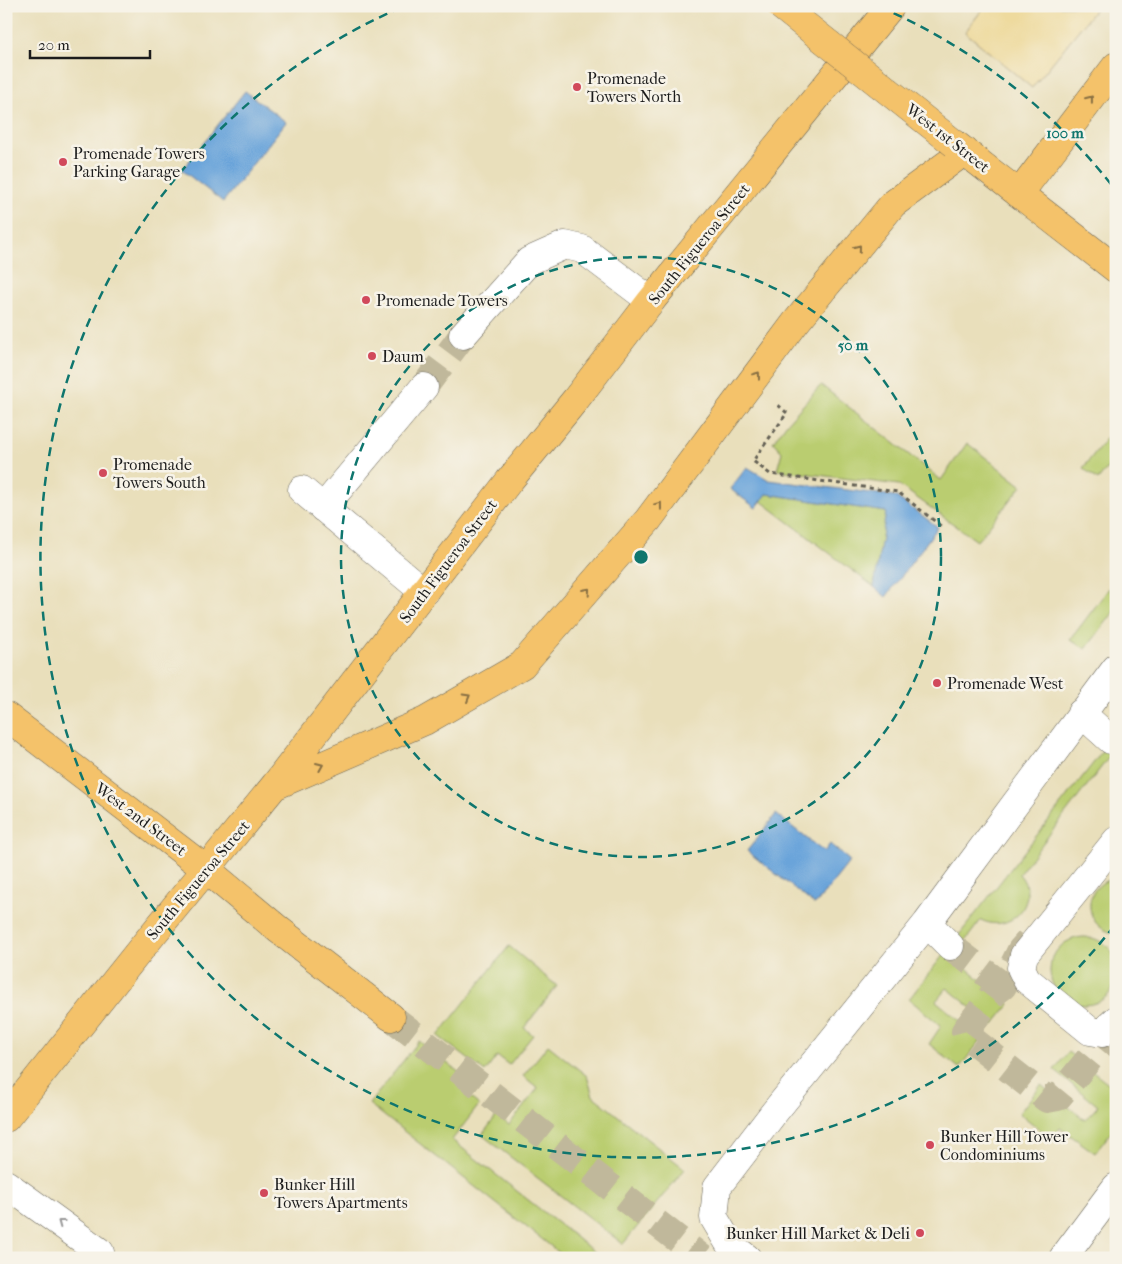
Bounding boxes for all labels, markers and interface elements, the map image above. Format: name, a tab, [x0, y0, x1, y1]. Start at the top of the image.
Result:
scale bar	[30, 28, 150, 60]
text: 20 m	[38, 36, 70, 54]
place label: Promenade Towers North	[587, 69, 681, 106]
marker: Promenade Towers North	[571, 81, 583, 93]
one-way arrow	[1085, 96, 1093, 105]
street label: West 1st Street	[902, 99, 994, 177]
text: 100 m	[1046, 124, 1084, 142]
place label: Promenade Towers Parking Garage	[73, 144, 205, 181]
marker: Promenade Towers Parking Garage	[57, 156, 69, 168]
street label: South Figueroa Street	[644, 179, 754, 308]
one-way arrow	[852, 244, 861, 254]
place label: Promenade Towers	[376, 291, 508, 310]
marker: Promenade Towers	[360, 294, 372, 306]
text: 50 m	[838, 336, 869, 354]
place label: Daum	[382, 347, 425, 366]
marker: Daum	[366, 350, 378, 362]
one-way arrow	[751, 372, 759, 381]
place label: Promenade Towers South	[113, 455, 206, 492]
marker: Promenade Towers South	[97, 467, 109, 479]
street label: South Figueroa Street	[395, 495, 501, 627]
one-way arrow	[653, 501, 662, 511]
centre of rings	[632, 548, 650, 566]
one-way arrow	[581, 587, 590, 596]
place label: Promenade West	[947, 674, 1064, 693]
marker: Promenade West	[931, 677, 943, 689]
one-way arrow	[462, 693, 471, 703]
one-way arrow	[315, 762, 324, 772]
street label: West 2nd Street	[91, 778, 191, 860]
street label: South Figueroa Street	[142, 816, 254, 944]
place label: Bunker Hill Tower Condominiums	[940, 1127, 1068, 1164]
marker: Bunker Hill Tower Condominiums	[924, 1139, 936, 1151]
place label: Bunker Hill Towers Apartments	[274, 1175, 408, 1212]
marker: Bunker Hill Towers Apartments	[258, 1187, 270, 1199]
one-way arrow	[58, 1220, 67, 1228]
place label: Bunker Hill Market & Deli	[726, 1224, 910, 1243]
marker: Bunker Hill Market & Deli	[914, 1227, 926, 1239]

